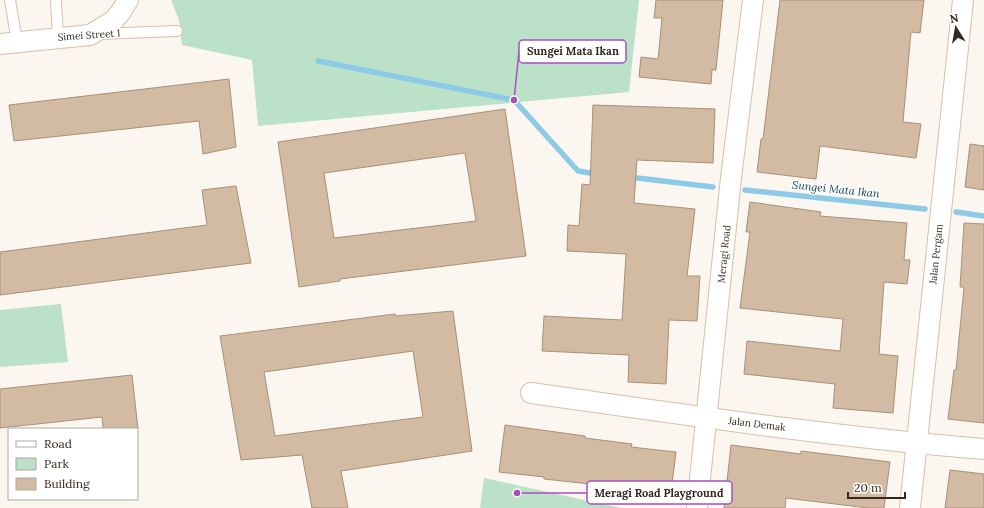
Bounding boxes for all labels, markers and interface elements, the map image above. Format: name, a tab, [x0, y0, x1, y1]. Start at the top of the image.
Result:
north arrow	[936, 8, 976, 48]
text: N	[949, 10, 960, 26]
street label: Simei Street 1	[57, 26, 121, 44]
callout: Sungei Mata Ikan	[519, 40, 626, 63]
text: Sungei Mata Ikan	[527, 44, 619, 58]
water label: Sungei Mata Ikan	[792, 177, 881, 201]
street label: Jalan Pergam	[926, 223, 946, 286]
street label: Meragi Road	[714, 224, 734, 284]
street label: Jalan Demak	[727, 414, 787, 434]
legend	[8, 428, 138, 500]
text: Road	[44, 436, 72, 451]
text: Park	[44, 456, 70, 471]
scale bar	[848, 474, 905, 500]
text: Building	[44, 476, 90, 491]
text: 20 m	[854, 480, 882, 495]
callout: Meragi Road Playground	[587, 481, 732, 504]
text: Meragi Road Playground	[595, 486, 724, 500]

